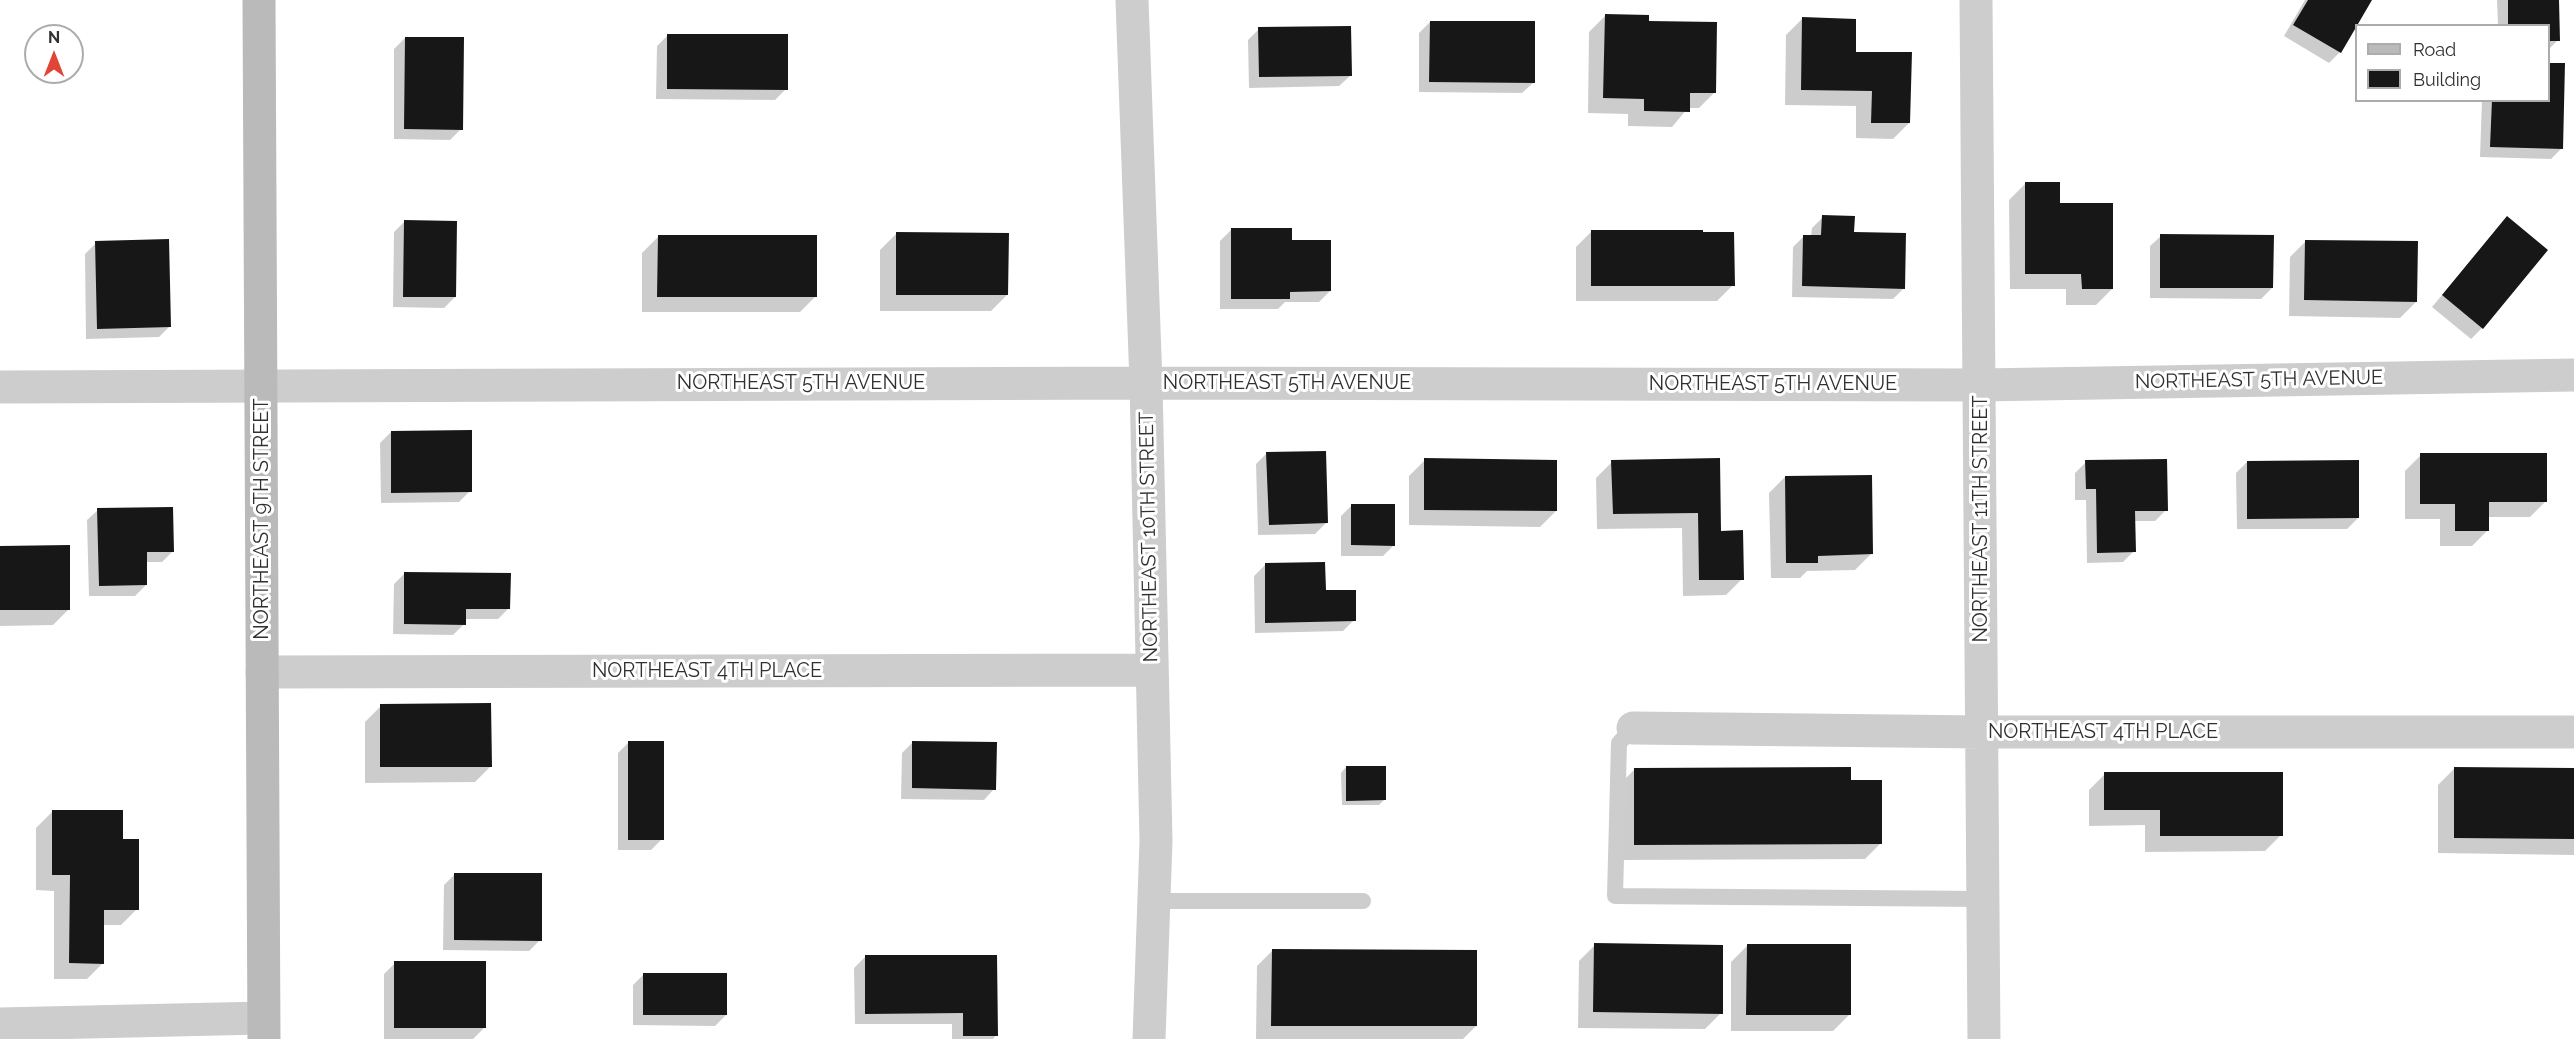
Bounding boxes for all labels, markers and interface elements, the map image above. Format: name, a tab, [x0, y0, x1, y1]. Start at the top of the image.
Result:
north arrow	[24, 24, 84, 84]
legend	[2355, 24, 2550, 102]
text: N	[48, 28, 60, 47]
text: Road	[2413, 39, 2456, 60]
text: Building	[2413, 69, 2481, 90]
street label: NORTHEAST 5TH AVENUE	[2135, 366, 2383, 394]
street label: NORTHEAST 5TH AVENUE	[677, 371, 925, 395]
street label: NORTHEAST 5TH AVENUE	[1163, 371, 1411, 395]
street label: NORTHEAST 5TH AVENUE	[1649, 372, 1897, 396]
street label: NORTHEAST 11TH STREET	[1969, 395, 1993, 643]
street label: NORTHEAST 9TH STREET	[250, 398, 274, 640]
street label: NORTHEAST 10TH STREET	[1135, 411, 1163, 663]
street label: NORTHEAST 4TH PLACE	[592, 659, 822, 683]
street label: NORTHEAST 4TH PLACE	[1988, 720, 2218, 744]

